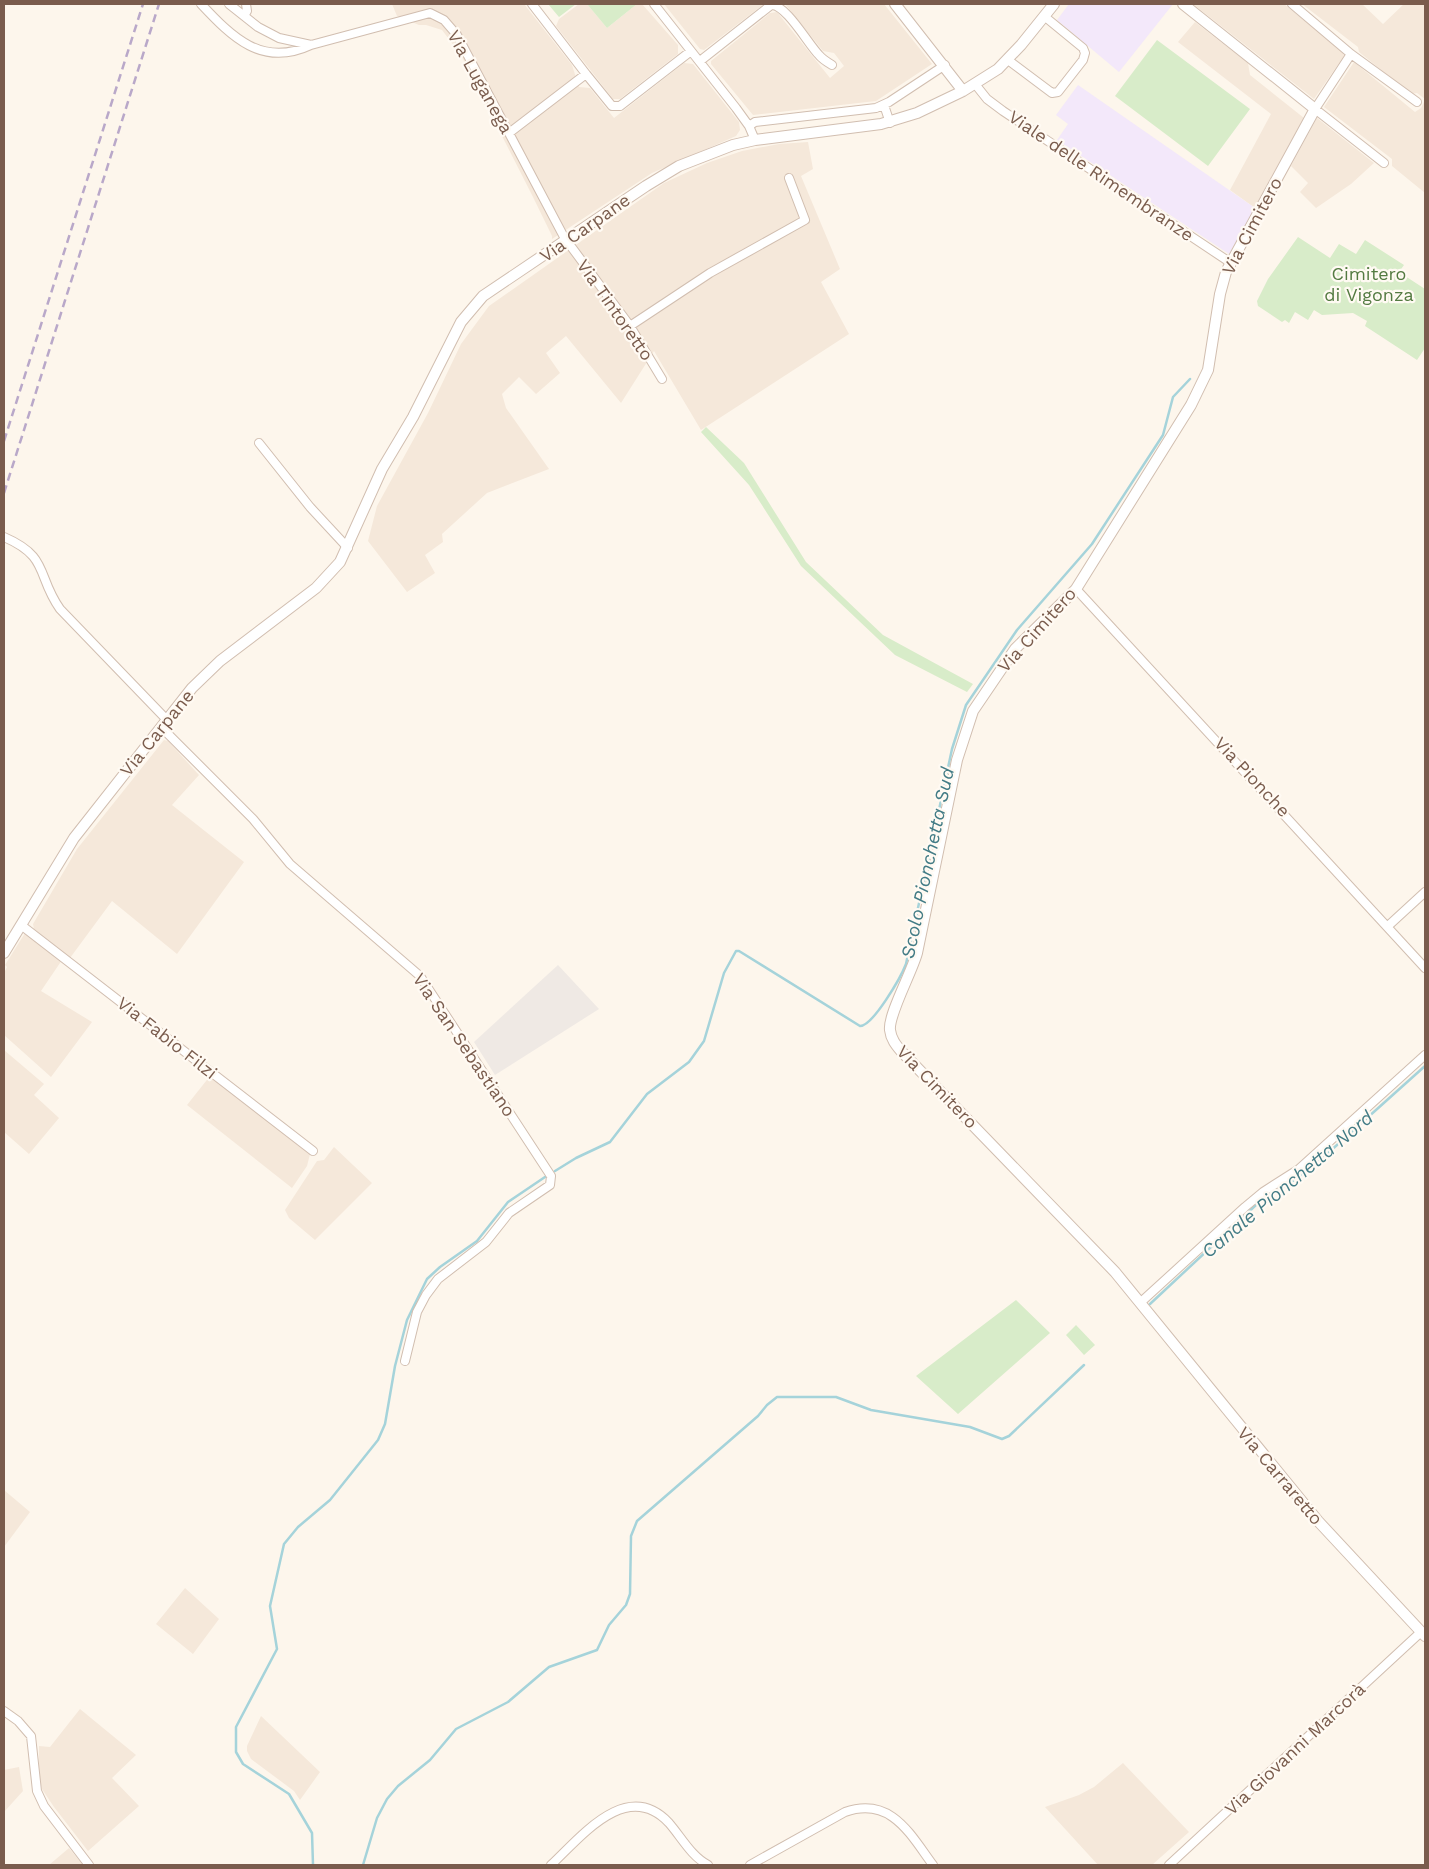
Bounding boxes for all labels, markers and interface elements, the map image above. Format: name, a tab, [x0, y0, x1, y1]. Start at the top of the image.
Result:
street label: Via Luganega	[443, 26, 518, 137]
street label: Viale delle Rimembranze	[1005, 106, 1198, 245]
street label: Via Cimitero	[1217, 173, 1286, 278]
street label: Via Carpane	[536, 189, 634, 266]
street label: Via Tintoretto	[573, 255, 658, 364]
park label: Cimitero di Vigonza	[1324, 263, 1414, 305]
street label: Via Cimitero	[993, 583, 1080, 677]
street label: Via Carpane	[115, 685, 198, 780]
street label: Via Pionche	[1210, 732, 1295, 821]
water label: Scolo Pionchetta Sud	[896, 764, 959, 961]
street label: Via San Sebastiano	[409, 969, 520, 1120]
street label: Via Fabio Filzi	[113, 992, 222, 1083]
street label: Via Cimitero	[893, 1041, 982, 1133]
water label: Canale Pionchetta Nord	[1197, 1105, 1379, 1263]
street label: Via Carraretto	[1233, 1422, 1327, 1529]
street label: Via Giovanni Marcorà	[1220, 1678, 1369, 1819]

